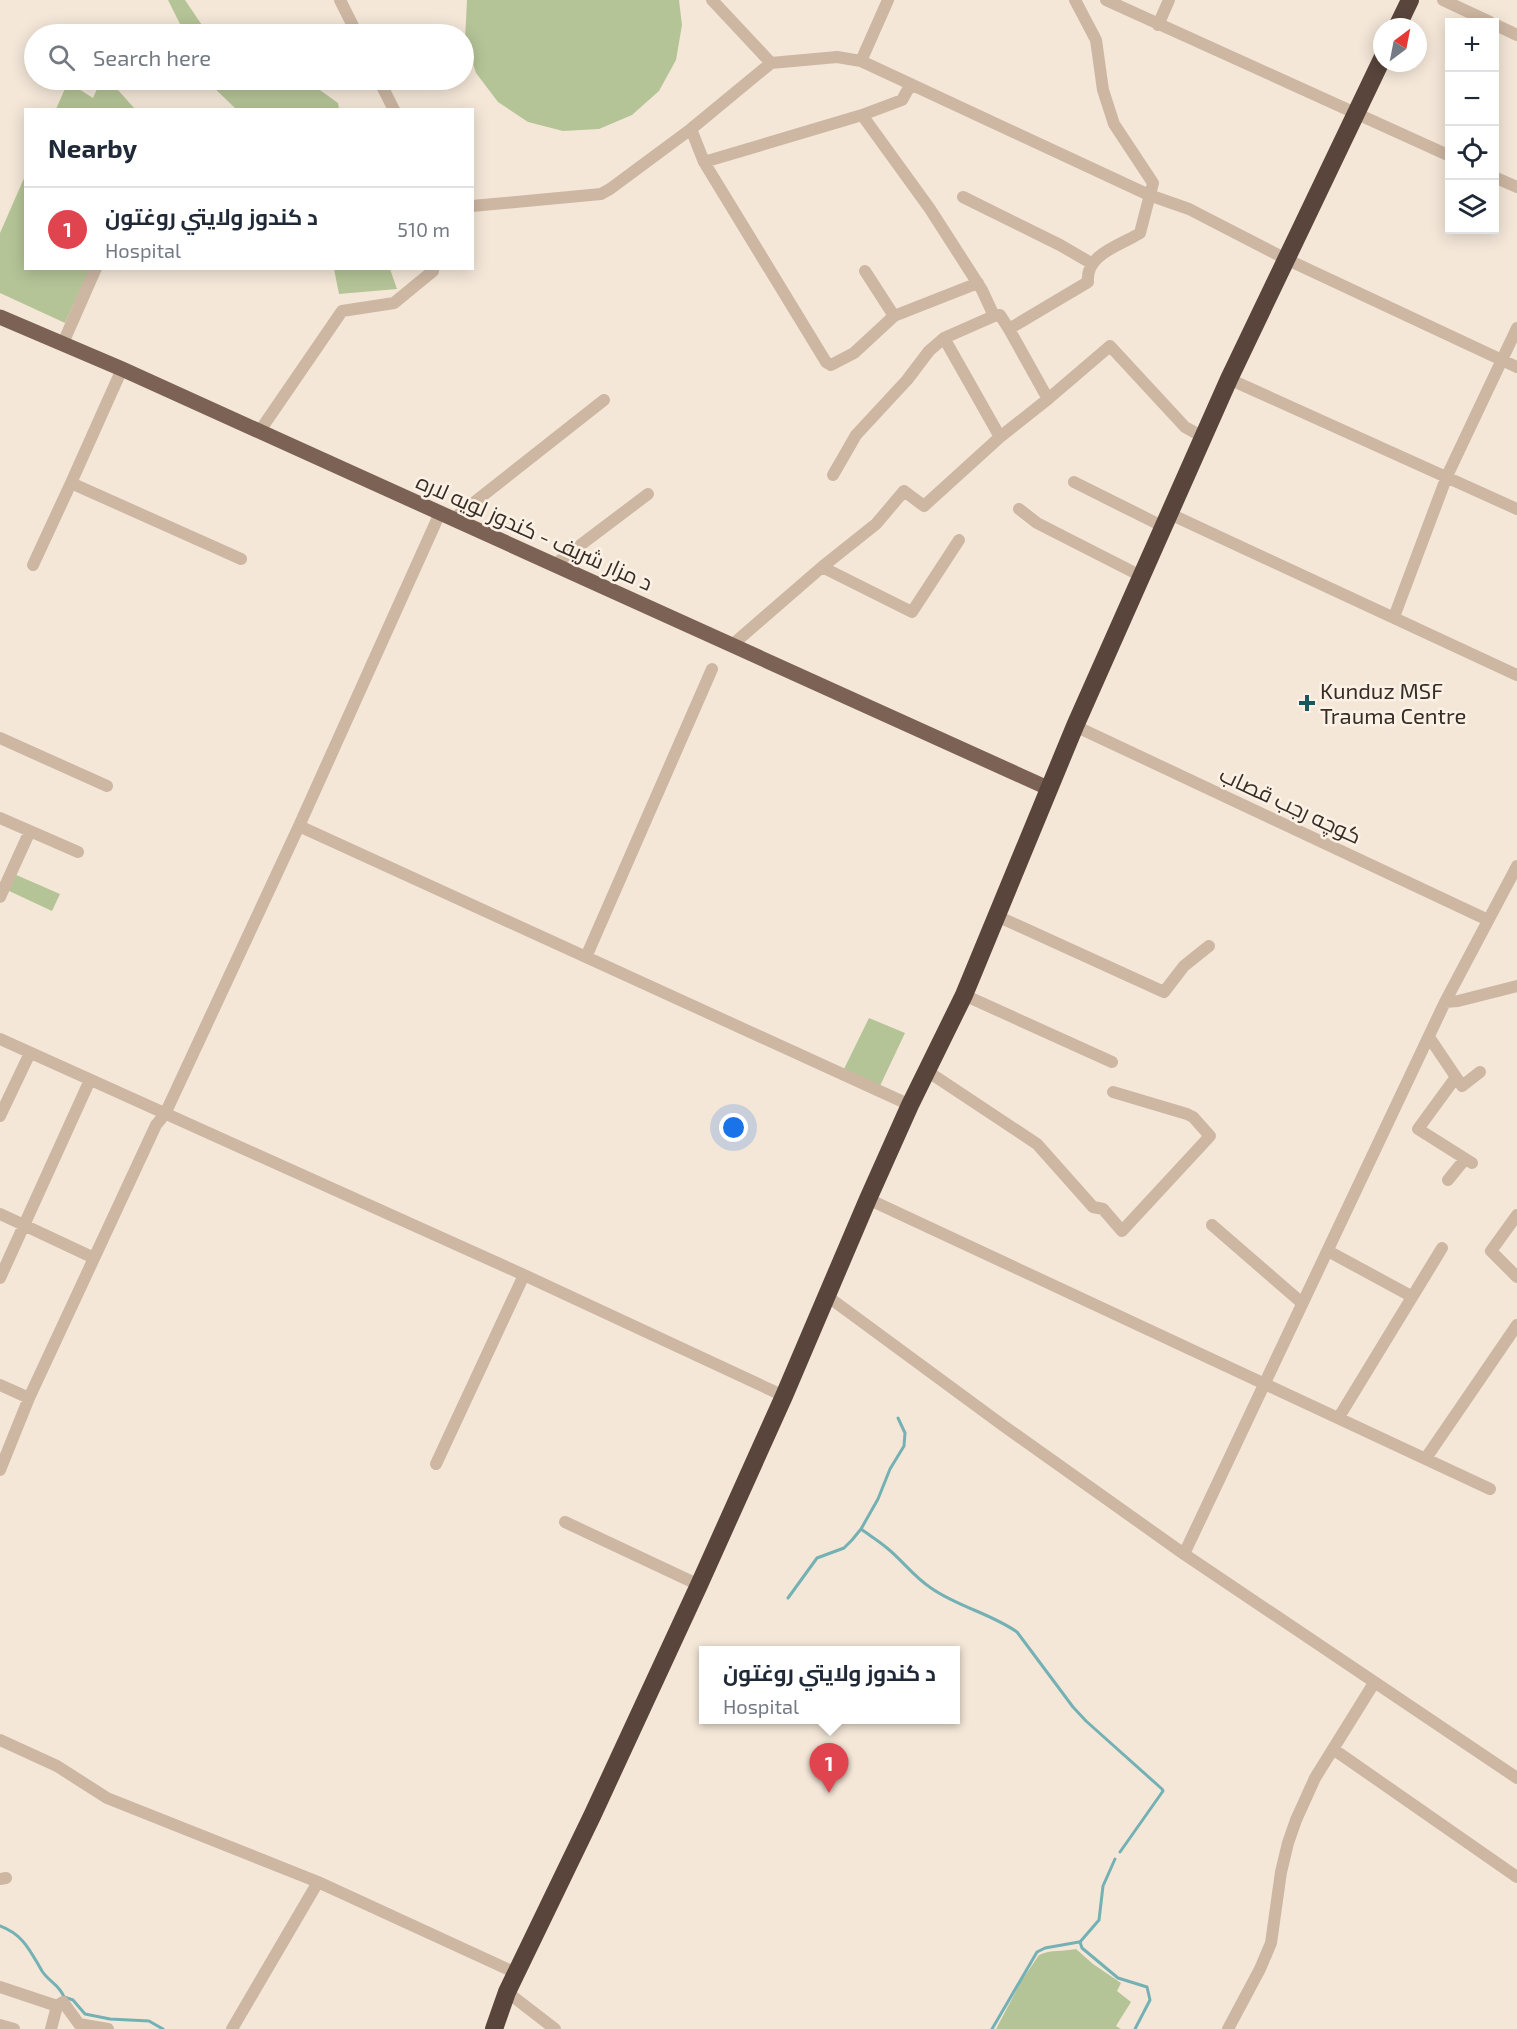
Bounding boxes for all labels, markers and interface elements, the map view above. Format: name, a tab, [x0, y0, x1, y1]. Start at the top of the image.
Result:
north arrow	[1373, 18, 1427, 72]
map controls	[1445, 18, 1499, 234]
button: +	[1445, 18, 1499, 72]
search box	[24, 24, 474, 90]
icon: search	[45, 41, 78, 74]
text: Search here	[93, 44, 211, 70]
button: −	[1445, 72, 1499, 126]
button: locate	[1445, 126, 1499, 180]
text: Nearby	[48, 132, 137, 163]
button: layers	[1445, 180, 1499, 234]
text: د کندوز ولایتي روغتون	[105, 203, 318, 229]
text: 1	[63, 217, 72, 241]
text: 510 m	[397, 217, 450, 241]
text: Hospital	[105, 238, 181, 262]
street label: د مزار شریف - کندوز لویه لاره	[412, 467, 657, 596]
place label: Kunduz MSF Trauma Centre	[1320, 677, 1466, 728]
marker: Kunduz MSF Trauma Centre	[1298, 694, 1316, 712]
street label: کوچه رجب قصاب	[1215, 760, 1366, 851]
your location	[719, 1113, 748, 1142]
popup	[699, 1646, 960, 1724]
text: د کندوز ولایتي روغتون	[723, 1659, 936, 1685]
text: Hospital	[723, 1694, 799, 1718]
pin: 1	[810, 1744, 848, 1793]

